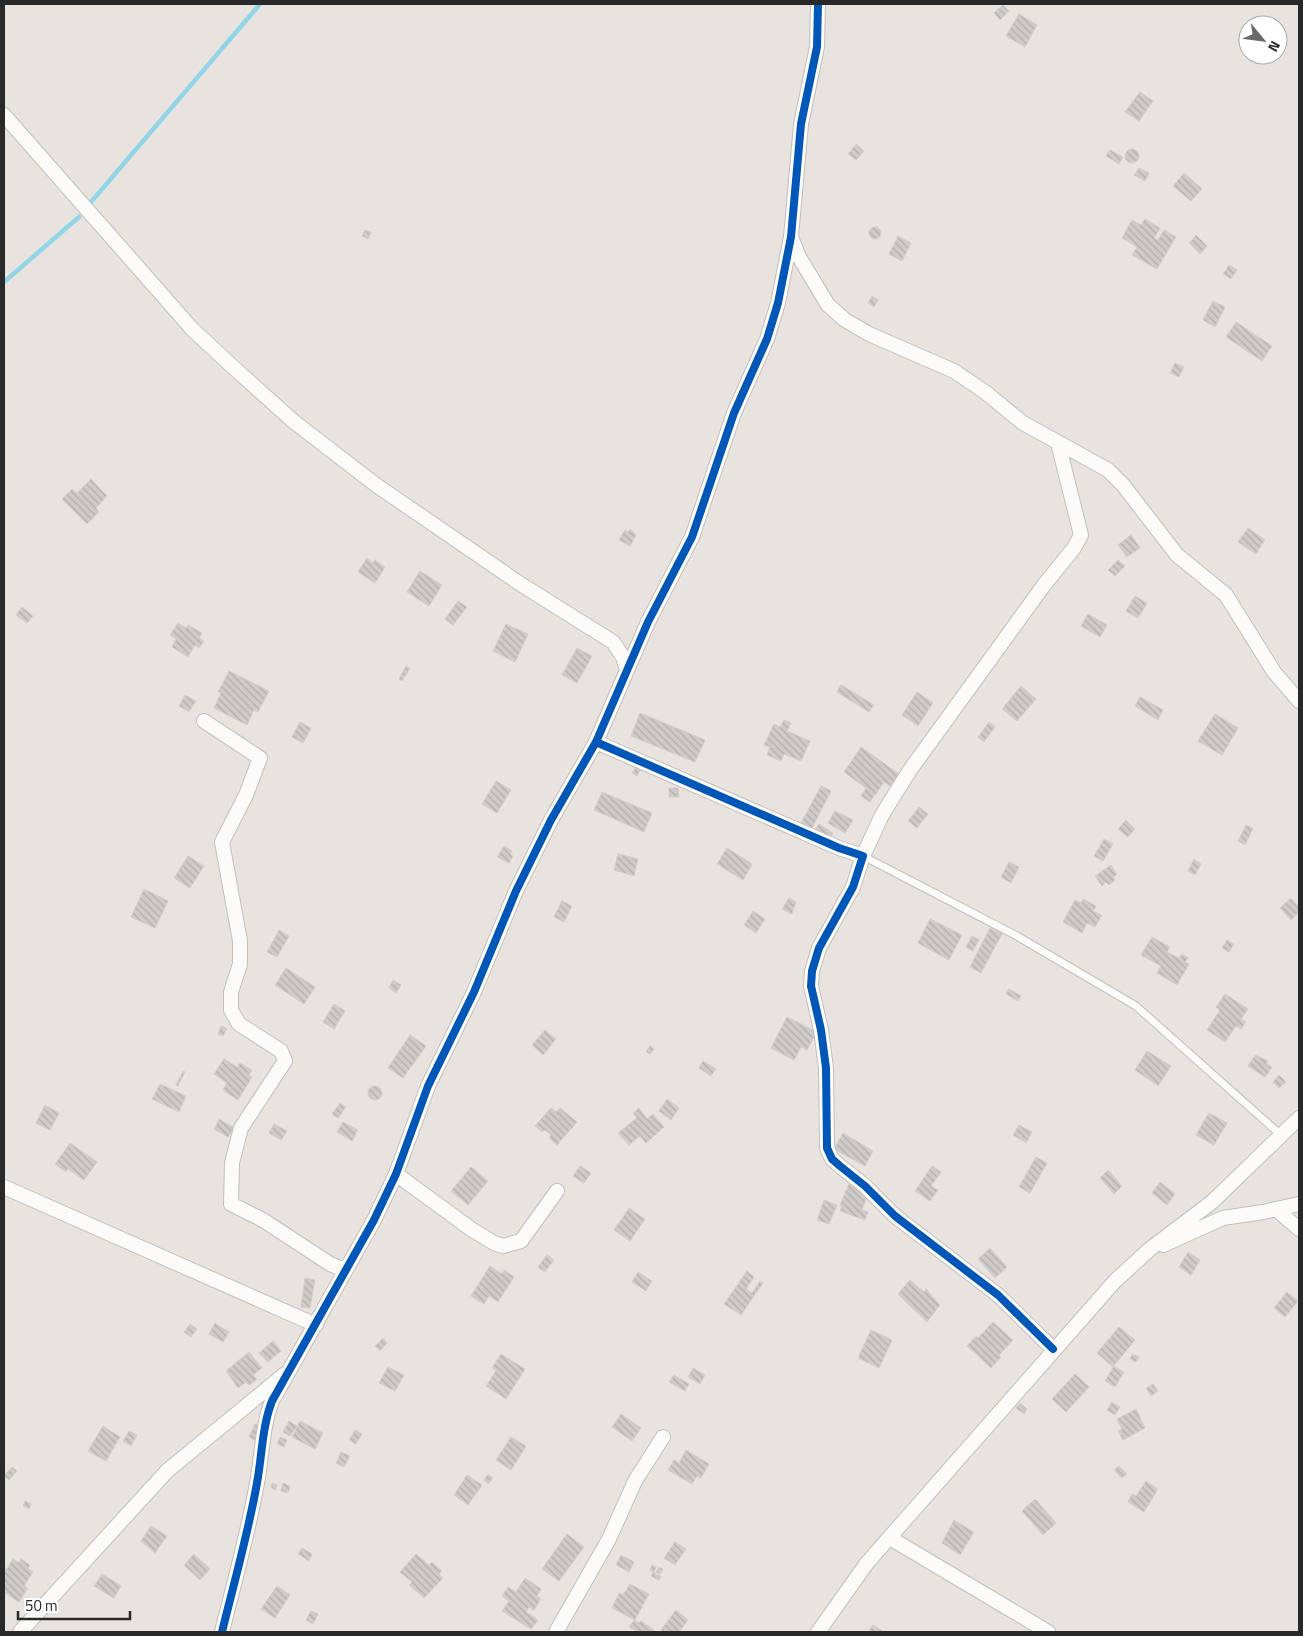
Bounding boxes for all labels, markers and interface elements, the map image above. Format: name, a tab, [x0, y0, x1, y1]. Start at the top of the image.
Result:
north arrow	[1238, 15, 1288, 65]
text: N	[1263, 37, 1286, 56]
scale bar	[18, 1588, 130, 1620]
text: 50 m	[25, 1594, 58, 1617]

